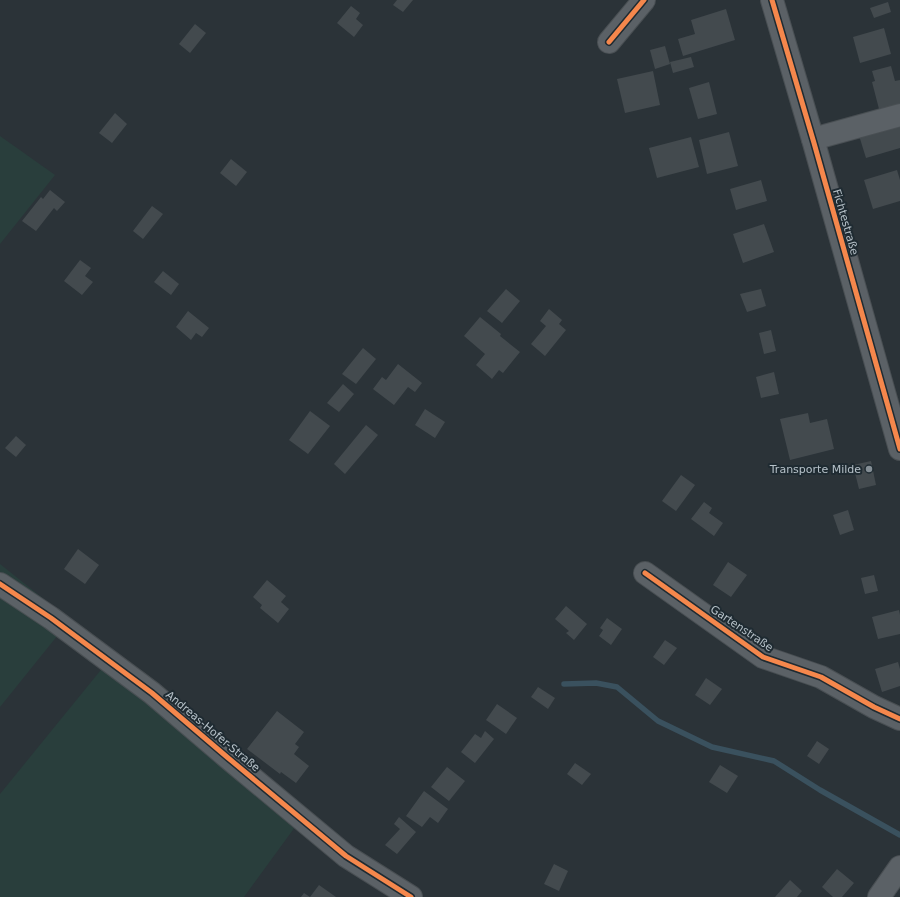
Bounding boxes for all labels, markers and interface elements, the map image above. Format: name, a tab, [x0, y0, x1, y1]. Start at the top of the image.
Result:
street label: Fichtestraße	[830, 188, 861, 257]
place label: Transporte Milde	[769, 463, 861, 476]
marker: Transporte Milde	[864, 464, 874, 474]
street label: Gartenstraße	[708, 603, 776, 654]
street label: Andreas-Hofer-Straße	[163, 688, 262, 775]

